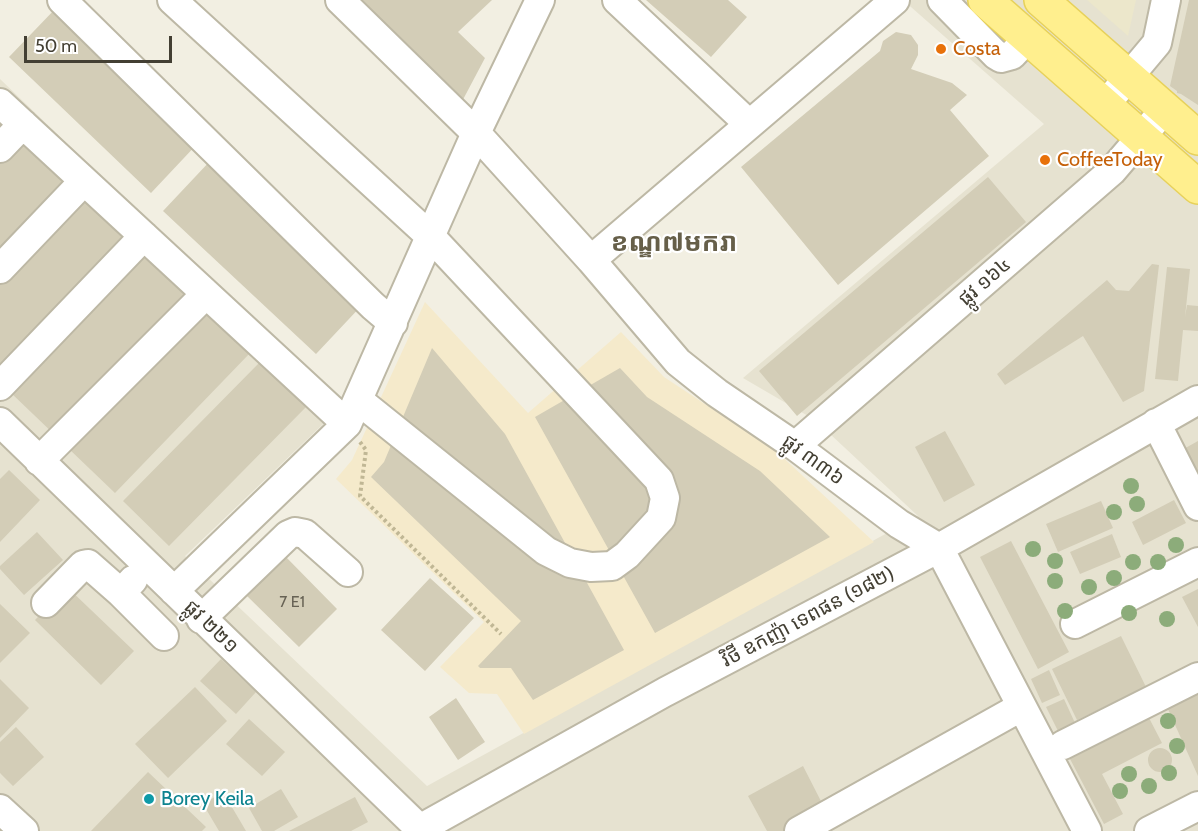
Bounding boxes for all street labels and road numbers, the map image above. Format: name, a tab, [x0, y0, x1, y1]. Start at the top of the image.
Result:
street label: ផ្លូវ ១៦៤	[954, 253, 1016, 311]
street label: ផ្លូវ ៣៣៦	[777, 429, 849, 491]
street label: វិថី ឧកញ៉ា ទេពផន (១៨២)	[718, 561, 898, 673]
street label: ផ្លូវ ២២១	[179, 595, 243, 659]

